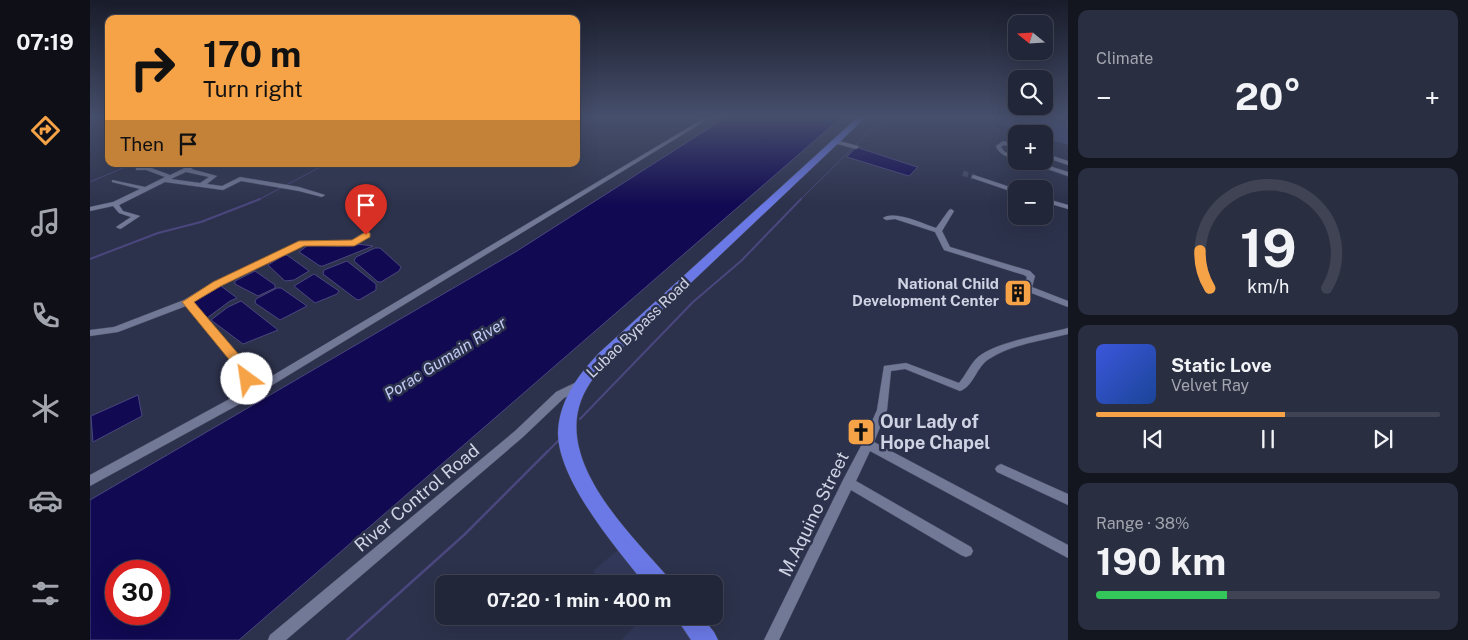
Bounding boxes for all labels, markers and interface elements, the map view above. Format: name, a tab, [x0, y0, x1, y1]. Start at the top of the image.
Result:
north arrow	[1008, 15, 1052, 60]
map controls	[1008, 15, 1053, 225]
text: 07:19	[16, 29, 74, 55]
text: 170 m	[203, 34, 301, 75]
icon: right	[120, 35, 185, 100]
text: Climate	[1096, 49, 1153, 68]
button: search	[1008, 70, 1053, 115]
text: 20°	[1235, 74, 1301, 119]
text: Turn right	[203, 76, 303, 102]
text: −	[1096, 81, 1112, 114]
text: +	[1424, 81, 1440, 114]
icon: directions	[28, 113, 63, 148]
button: +	[1008, 125, 1053, 170]
icon: arrive	[174, 130, 202, 158]
text: Then	[120, 133, 164, 155]
button: −	[1008, 180, 1053, 225]
pin	[345, 184, 387, 235]
icon: arrive	[352, 191, 380, 219]
icon: music	[28, 205, 63, 240]
text: 19	[1240, 218, 1296, 279]
street label: Lubao Bypass Road	[583, 274, 692, 381]
place label: National Child Development Center	[852, 275, 999, 309]
text: km/h	[1247, 276, 1289, 297]
building icon: National Child Development Center	[1003, 278, 1033, 308]
icon: phone	[28, 298, 63, 333]
water label: Porac Gumain River	[381, 313, 511, 404]
position arrow	[220, 352, 272, 404]
text: Static Love	[1171, 354, 1272, 376]
text: Velvet Ray	[1171, 376, 1249, 395]
icon: climate	[28, 391, 63, 426]
place label: Our Lady of Hope Chapel	[880, 411, 990, 453]
church icon: Our Lady of Hope Chapel	[846, 417, 876, 447]
icon: previous	[1139, 425, 1167, 453]
icon: pause	[1254, 425, 1282, 453]
icon: next	[1369, 425, 1397, 453]
street label: River Control Road	[350, 439, 483, 556]
street label: M.Aquino Street	[774, 448, 853, 580]
icon: car	[28, 483, 63, 518]
text: Range · 38%	[1096, 514, 1190, 533]
text: 190 km	[1096, 539, 1226, 584]
speed limit sign: 30	[105, 560, 170, 625]
icon: filters	[28, 576, 63, 611]
text: 07:20 · 1 min · 400 m	[487, 589, 671, 611]

